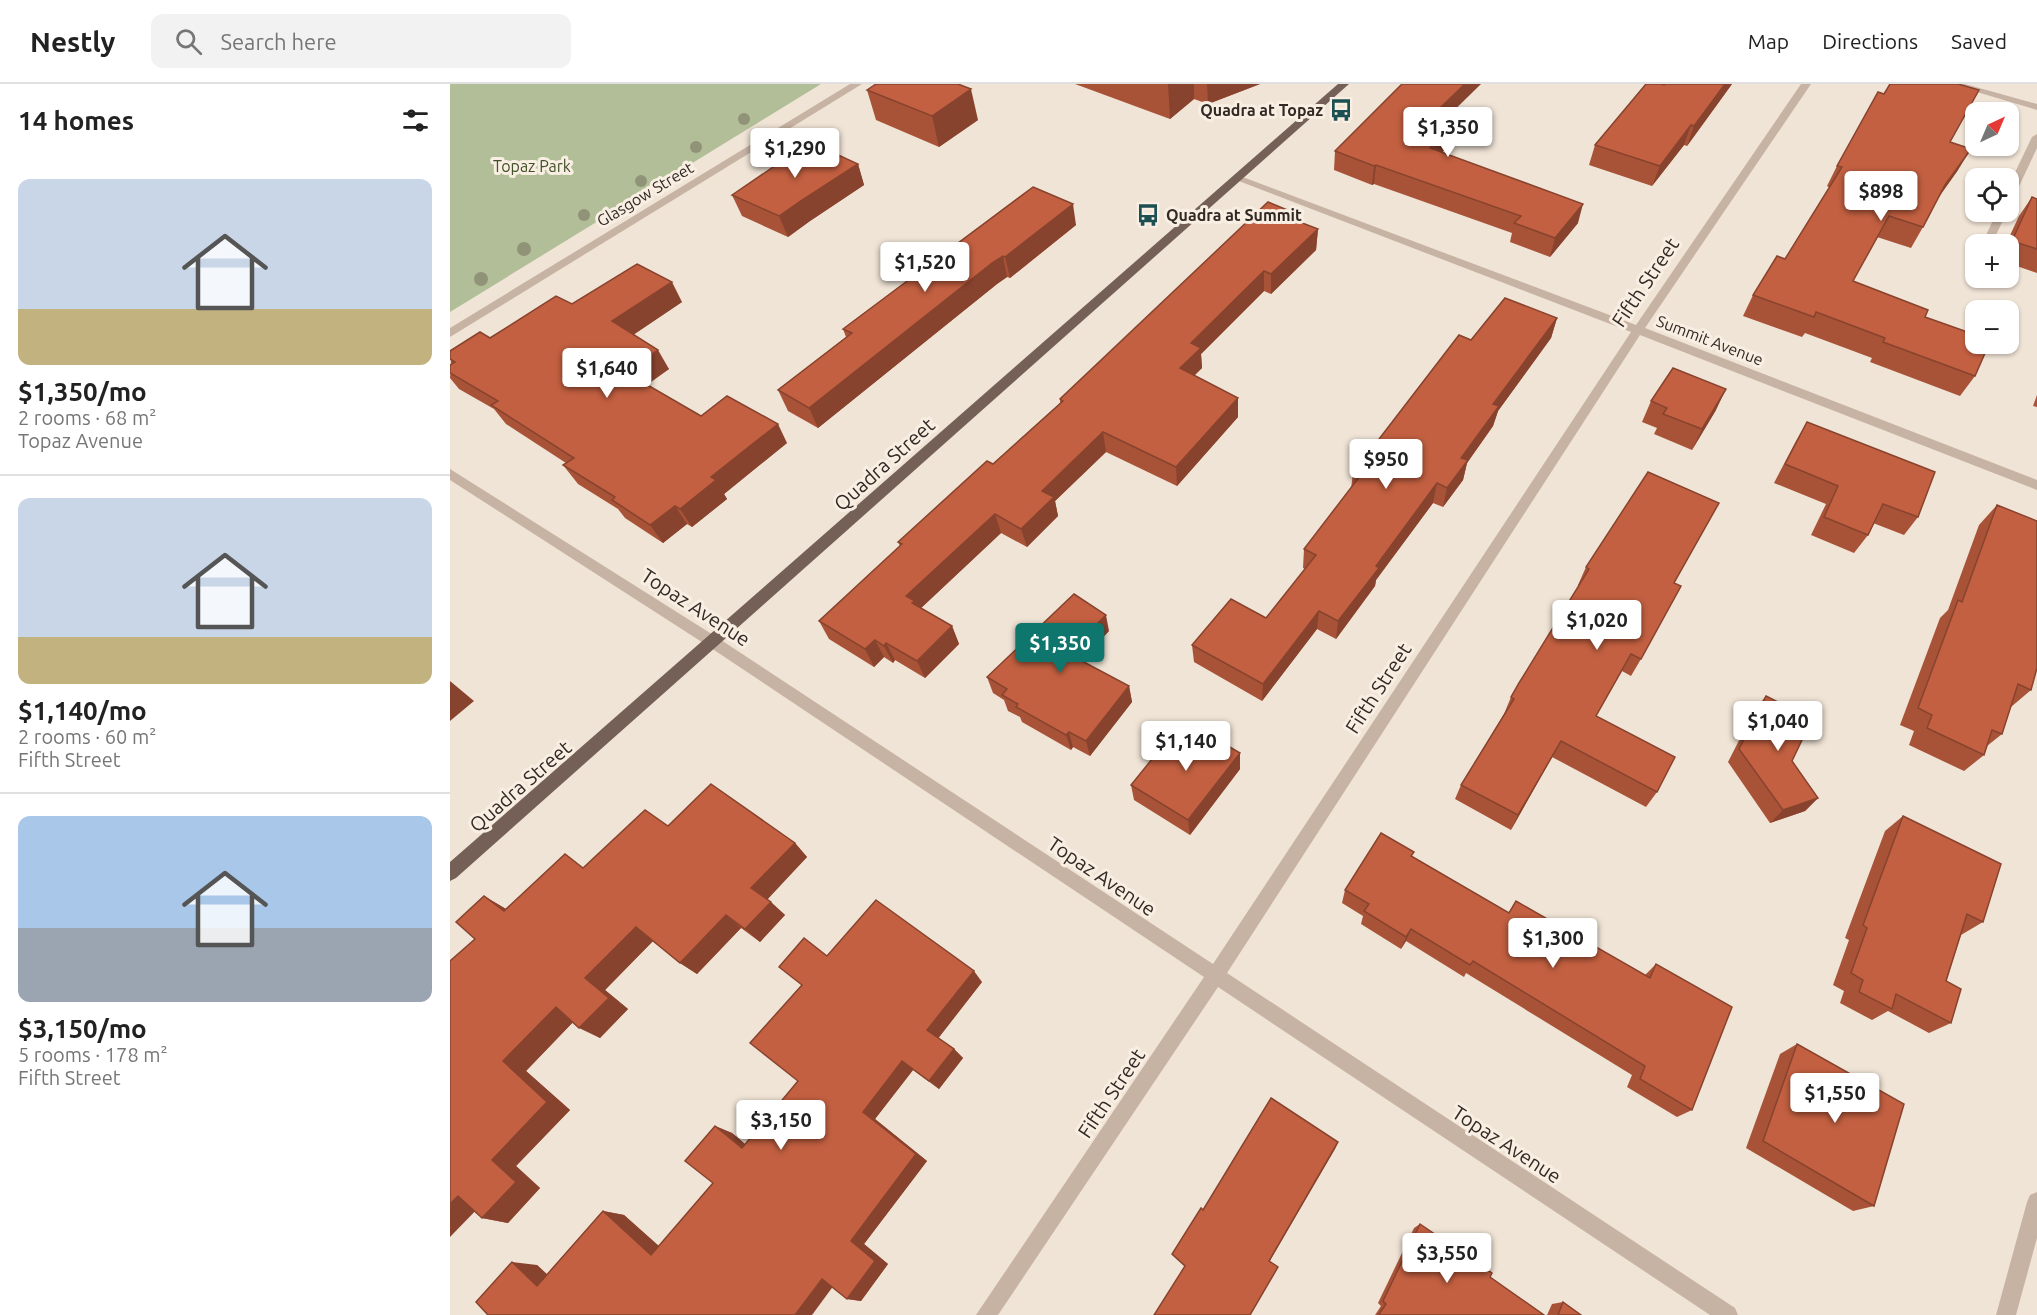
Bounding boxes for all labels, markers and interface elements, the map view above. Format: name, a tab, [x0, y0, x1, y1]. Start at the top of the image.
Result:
search box	[151, 14, 571, 68]
icon: search	[172, 25, 205, 58]
text: Nestly	[30, 26, 115, 57]
text: Search here	[220, 29, 337, 54]
text: Map	[1748, 29, 1789, 53]
text: Directions	[1822, 29, 1918, 53]
text: Saved	[1951, 29, 2007, 53]
bus stop icon: Quadra at Topaz	[1328, 97, 1354, 123]
place label: Quadra at Topaz	[1200, 101, 1323, 119]
north arrow	[1965, 102, 2019, 156]
map controls	[1965, 102, 2019, 354]
icon: filters	[399, 104, 432, 137]
text: 14 homes	[18, 106, 134, 135]
pin: $1,350	[1399, 107, 1497, 158]
text: $1,350	[1417, 115, 1479, 138]
pin: $1,290	[746, 128, 844, 179]
text: $1,290	[764, 136, 826, 159]
park label: Topaz Park	[493, 157, 571, 175]
street label: Glasgow Street	[594, 158, 697, 230]
button: locate	[1965, 168, 2019, 222]
pin: $898	[1845, 171, 1917, 222]
text: $898	[1858, 179, 1904, 202]
bus stop icon: Quadra at Summit	[1135, 202, 1161, 228]
place label: Quadra at Summit	[1166, 206, 1302, 224]
icon: home	[171, 218, 279, 326]
street label: Fifth Street	[1607, 233, 1683, 331]
button: +	[1965, 234, 2019, 288]
pin: $1,520	[876, 242, 974, 293]
text: $1,520	[894, 250, 956, 273]
button: −	[1965, 300, 2019, 354]
street label: Summit Avenue	[1654, 311, 1766, 369]
pin: $1,640	[558, 348, 656, 399]
text: $1,640	[576, 356, 638, 379]
text: $1,350/mo	[18, 377, 147, 406]
text: 2 rooms · 68 m²	[18, 406, 156, 429]
street label: Quadra Street	[829, 413, 939, 515]
text: Topaz Avenue	[18, 429, 143, 452]
pin: $950	[1350, 439, 1422, 490]
text: $950	[1363, 447, 1409, 470]
icon: home	[171, 537, 279, 645]
street label: Topaz Avenue	[637, 563, 755, 651]
pin: $1,020	[1548, 600, 1646, 651]
text: $1,020	[1566, 608, 1628, 631]
pin: $1,350	[1011, 623, 1109, 674]
text: $1,350	[1029, 631, 1091, 654]
street label: Fifth Street	[1340, 639, 1416, 737]
text: $1,140/mo	[18, 696, 147, 725]
pin: $1,040	[1729, 701, 1827, 752]
text: $1,040	[1747, 709, 1809, 732]
pin: $1,140	[1137, 721, 1235, 772]
text: 2 rooms · 60 m²	[18, 725, 156, 748]
text: $1,140	[1155, 729, 1217, 752]
street label: Quadra Street	[464, 736, 576, 836]
text: Fifth Street	[18, 748, 121, 771]
street label: Topaz Avenue	[1044, 832, 1160, 920]
icon: home	[171, 855, 279, 963]
pin: $1,300	[1504, 918, 1602, 969]
text: $1,300	[1522, 926, 1584, 949]
text: $3,150/mo	[18, 1014, 147, 1043]
text: 5 rooms · 178 m²	[18, 1043, 168, 1066]
street label: Fifth Street	[1073, 1044, 1149, 1142]
text: Fifth Street	[18, 1066, 121, 1089]
pin: $1,550	[1786, 1073, 1884, 1124]
text: $1,550	[1804, 1081, 1866, 1104]
pin: $3,150	[732, 1100, 830, 1151]
street label: Topaz Avenue	[1448, 1100, 1566, 1188]
text: $3,150	[750, 1108, 812, 1131]
pin: $3,550	[1398, 1233, 1496, 1284]
text: $3,550	[1416, 1241, 1478, 1264]

